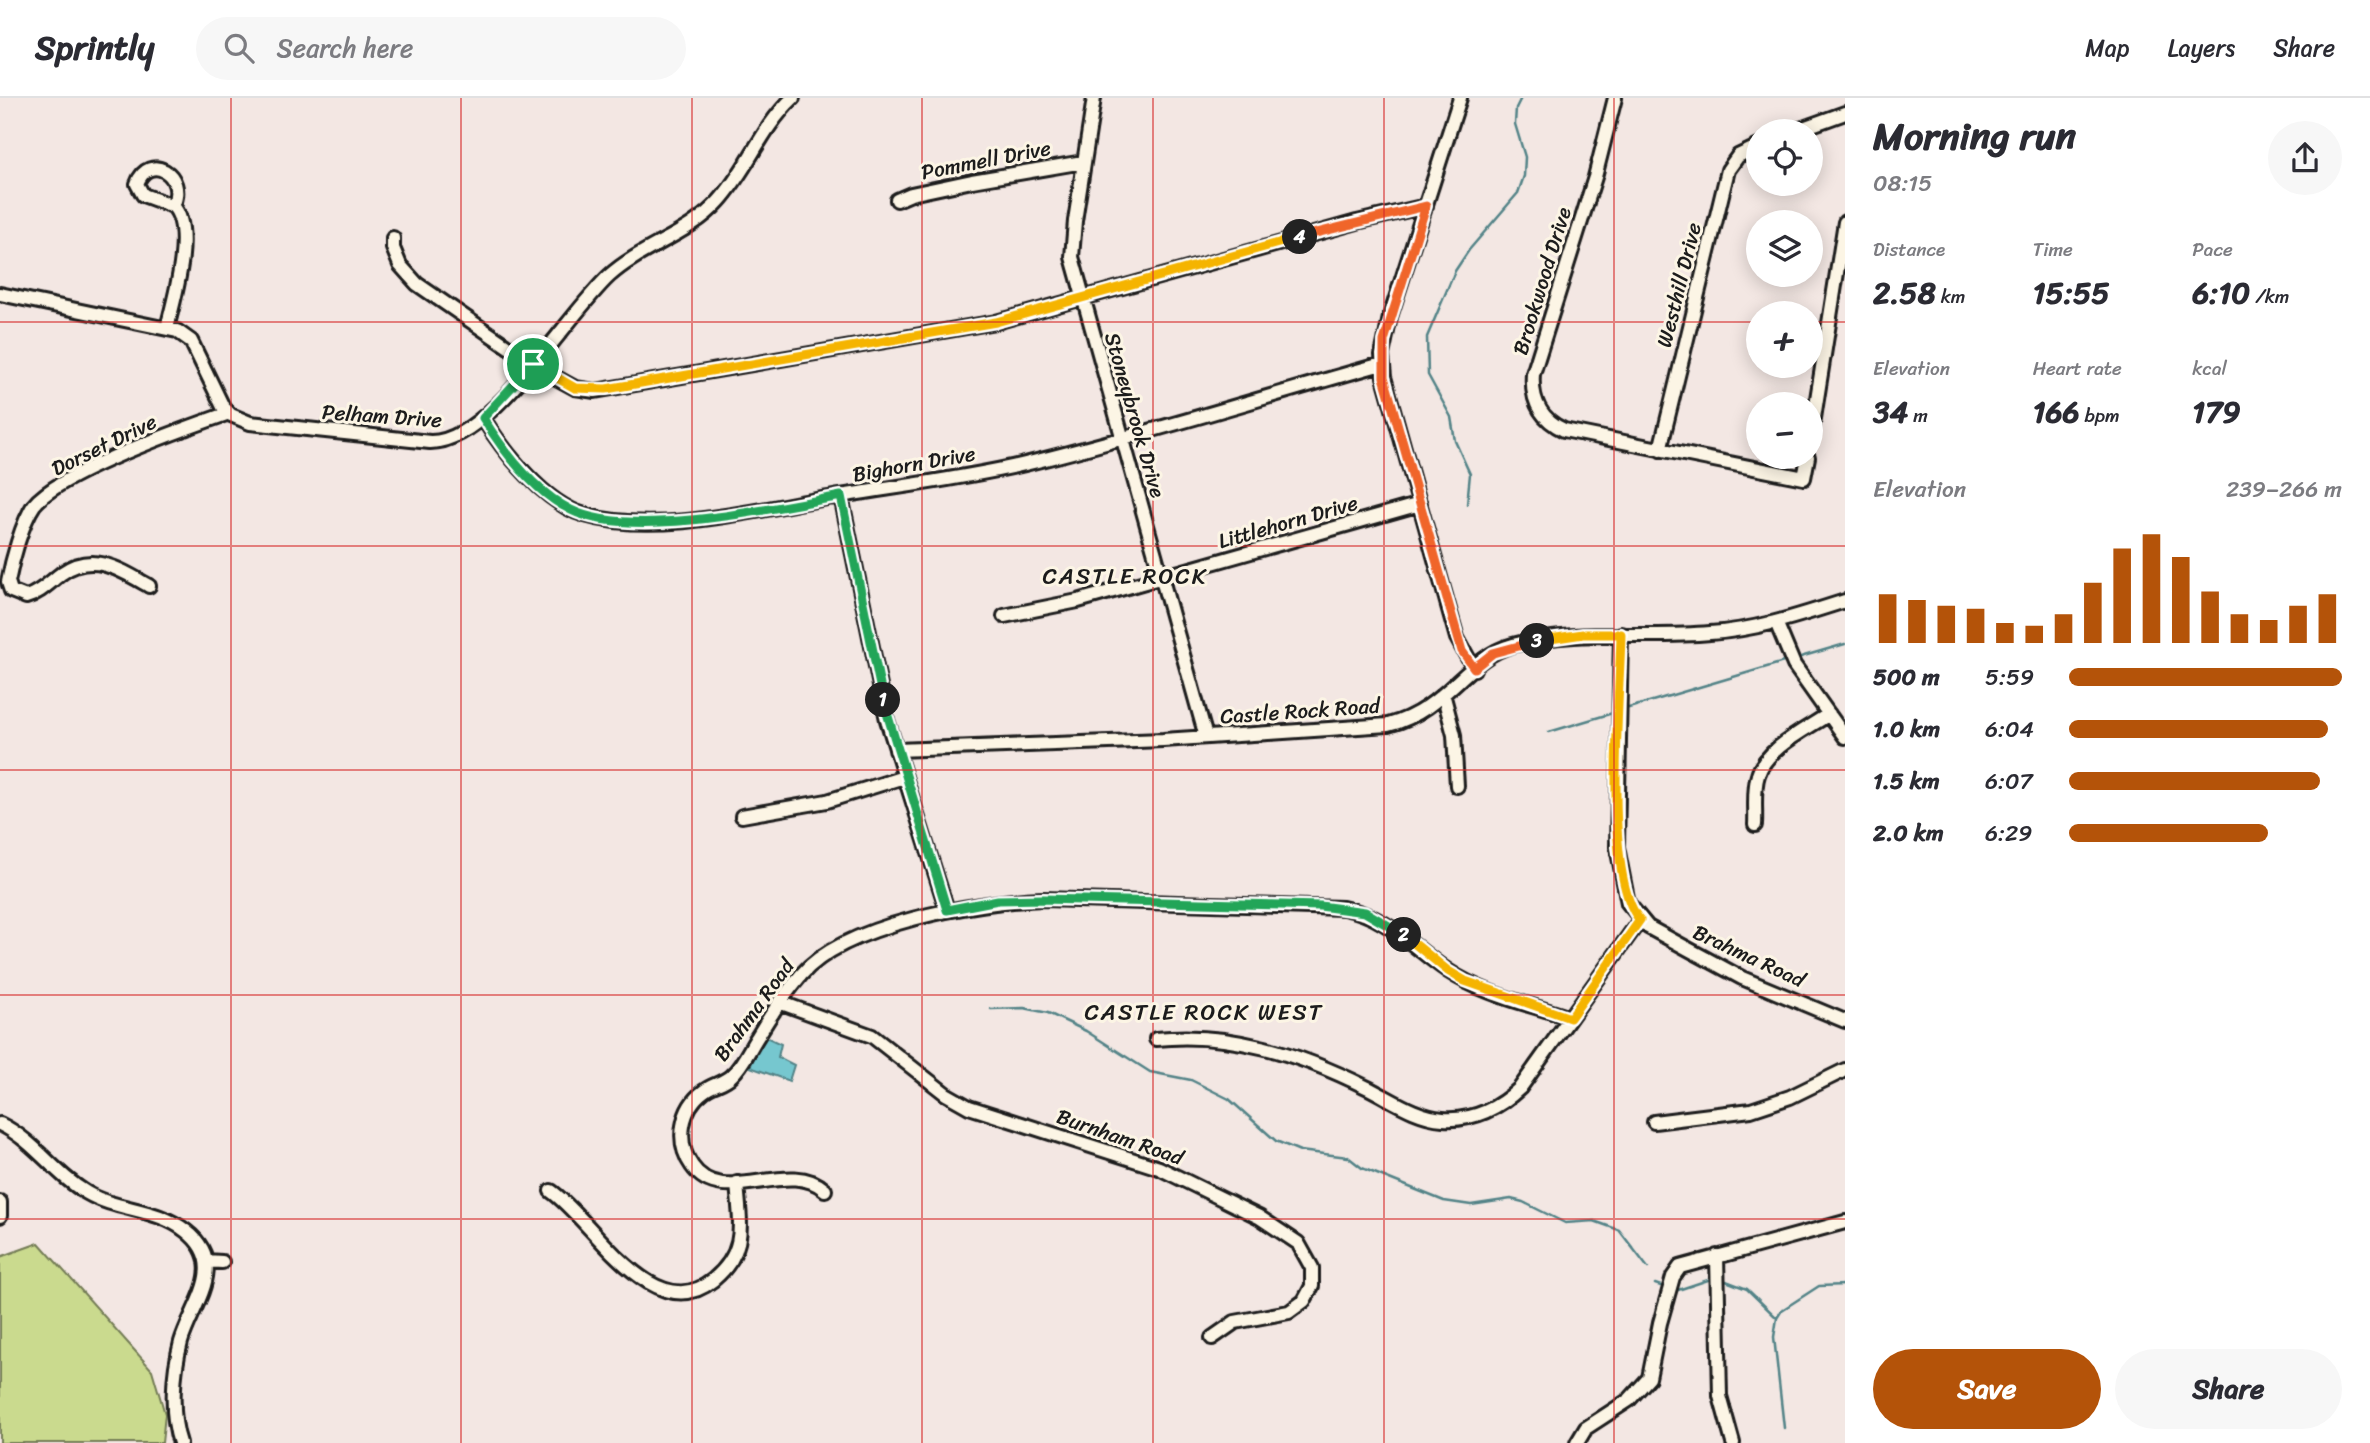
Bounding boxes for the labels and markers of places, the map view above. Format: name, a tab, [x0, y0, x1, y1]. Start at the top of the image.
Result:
pin: 4	[1282, 220, 1318, 254]
pin	[503, 334, 563, 394]
pin: 3	[1520, 624, 1554, 658]
pin: 1	[866, 682, 900, 718]
pin: 2	[1386, 918, 1422, 952]

